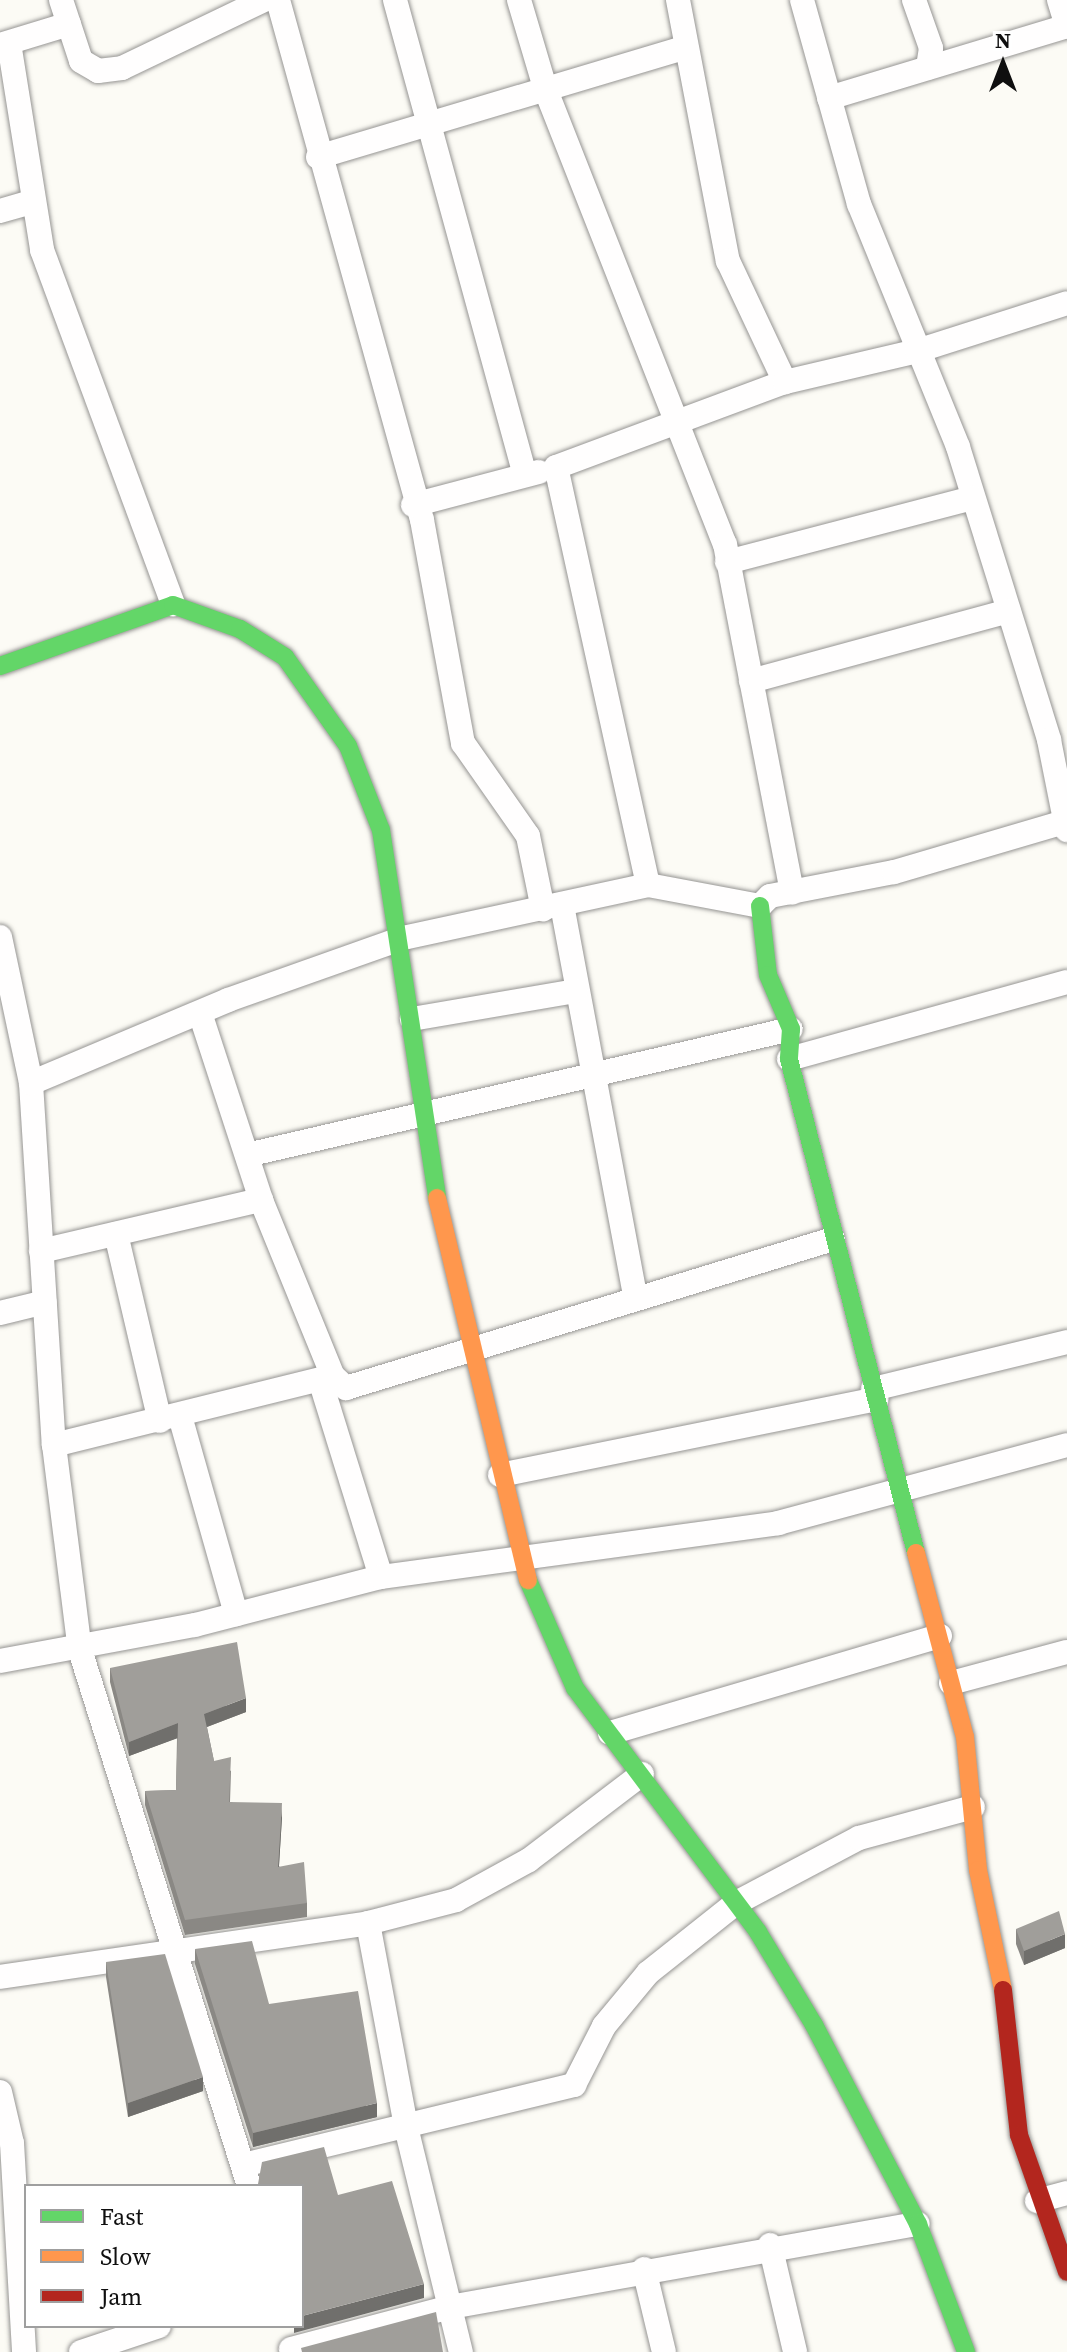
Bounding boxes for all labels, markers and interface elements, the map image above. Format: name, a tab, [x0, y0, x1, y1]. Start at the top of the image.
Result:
north arrow	[963, 24, 1043, 104]
text: N	[995, 25, 1011, 55]
legend	[24, 2184, 304, 2328]
text: Fast	[100, 2200, 143, 2233]
text: Slow	[100, 2240, 151, 2273]
text: Jam	[100, 2280, 142, 2313]

